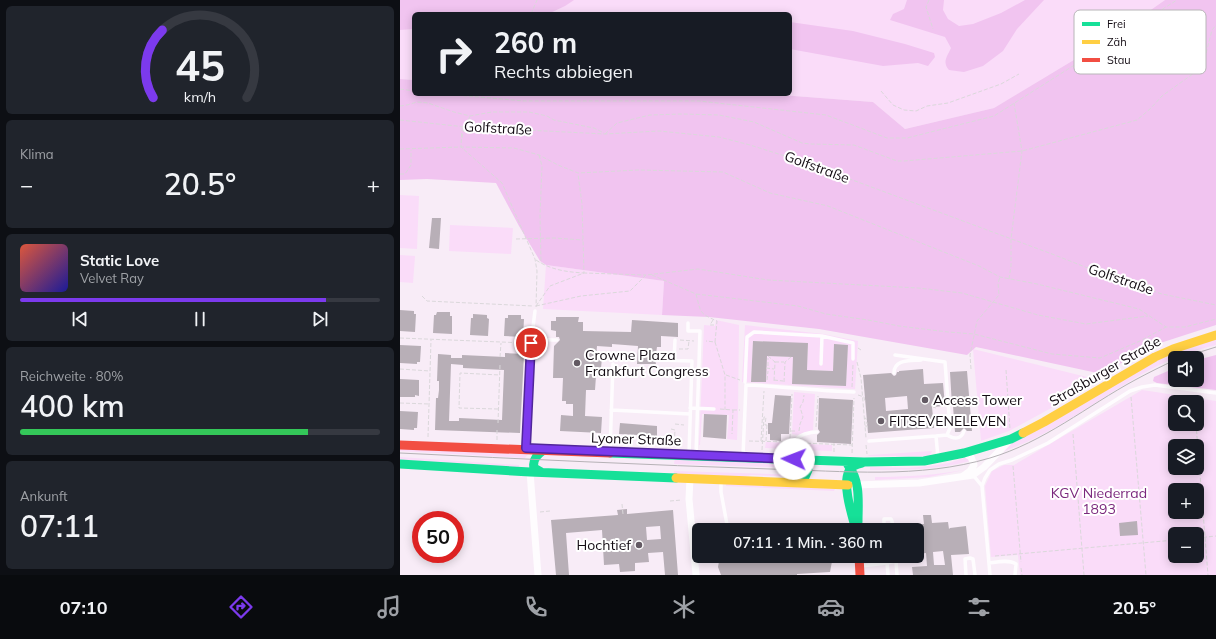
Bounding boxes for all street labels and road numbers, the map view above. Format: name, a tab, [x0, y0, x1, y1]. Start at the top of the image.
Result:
street label: Golfstraße	[464, 117, 532, 139]
street label: Golfstraße	[782, 147, 852, 187]
street label: Golfstraße	[1086, 259, 1156, 299]
street label: Straßburger Straße	[1046, 332, 1164, 410]
street label: Lyoner Straße	[591, 428, 681, 450]

